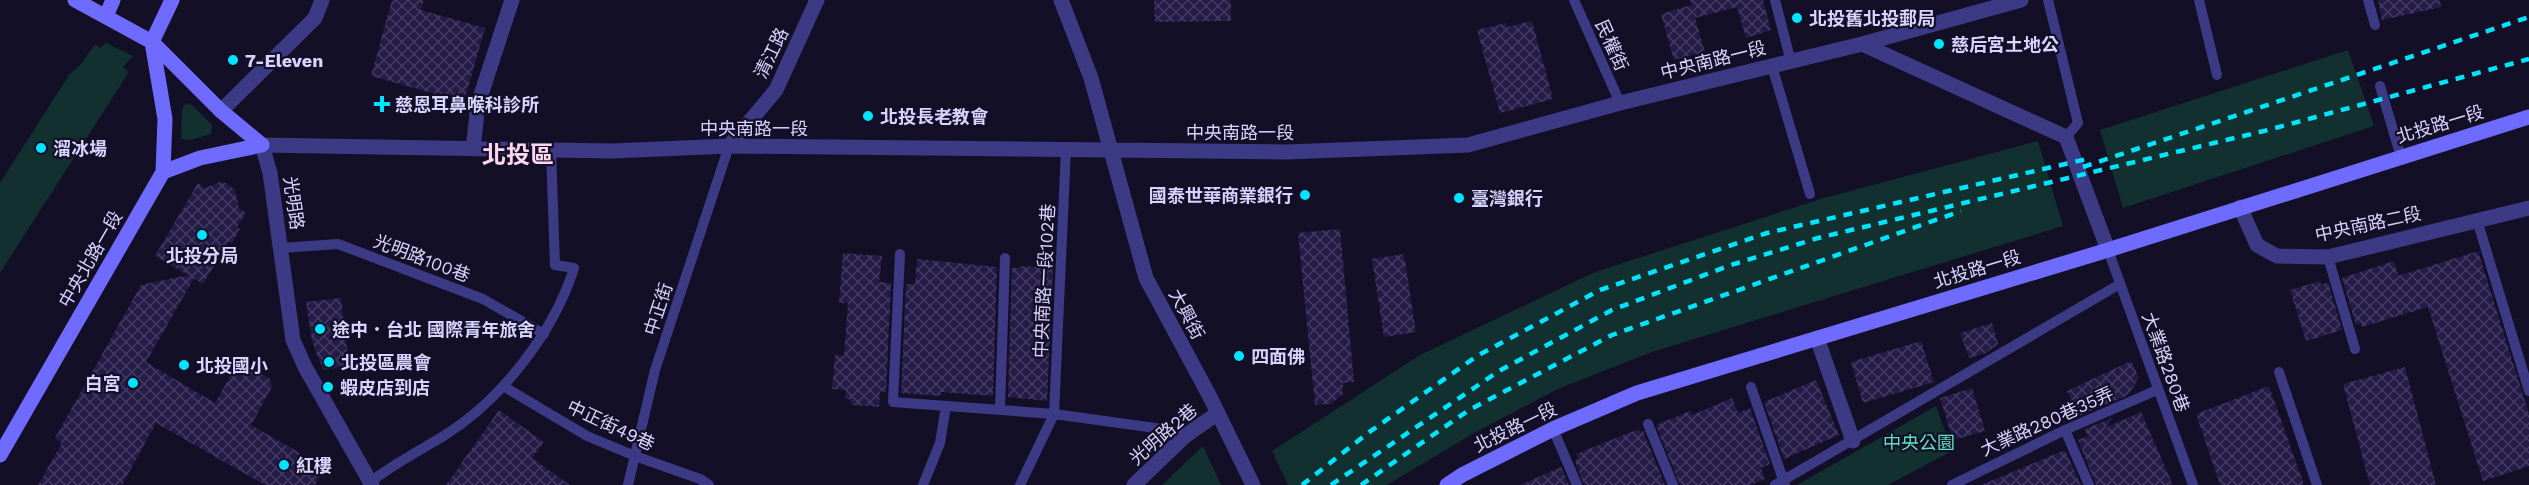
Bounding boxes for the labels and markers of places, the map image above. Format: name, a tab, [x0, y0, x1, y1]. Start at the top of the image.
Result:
place label: 北投舊北投郵局	[1809, 8, 1935, 29]
marker: 北投舊北投郵局	[1790, 11, 1804, 25]
place label: 慈后宮土地公	[1951, 34, 2059, 55]
marker: 慈后宮土地公	[1932, 37, 1946, 51]
place label: 7-Eleven	[245, 50, 323, 71]
marker: 7-Eleven	[226, 53, 240, 67]
place label: 慈恩耳鼻喉科診所	[395, 94, 539, 115]
marker: 慈恩耳鼻喉科診所	[373, 95, 391, 113]
place label: 北投長老教會	[880, 106, 989, 127]
marker: 北投長老教會	[861, 109, 875, 123]
place label: 溜冰場	[53, 138, 107, 159]
marker: 溜冰場	[34, 141, 48, 155]
place label: 國泰世華商業銀行	[1149, 185, 1293, 206]
marker: 國泰世華商業銀行	[1298, 188, 1312, 202]
place label: 臺灣銀行	[1471, 188, 1543, 209]
marker: 臺灣銀行	[1452, 191, 1466, 205]
marker: 北投分局	[195, 228, 209, 242]
place label: 北投分局	[166, 245, 238, 266]
place label: 途中．台北 國際青年旅舍	[332, 319, 535, 340]
marker: 途中．台北 國際青年旅舍	[313, 322, 327, 336]
place label: 四面佛	[1251, 346, 1305, 367]
marker: 四面佛	[1232, 349, 1246, 363]
place label: 北投區農會	[341, 352, 432, 373]
place label: 北投國小	[196, 355, 268, 376]
marker: 北投區農會	[322, 355, 336, 369]
marker: 北投國小	[177, 358, 191, 372]
place label: 白宮	[85, 373, 121, 394]
marker: 白宮	[126, 376, 140, 390]
place label: 蝦皮店到店	[340, 377, 430, 398]
marker: 蝦皮店到店	[321, 380, 335, 394]
place label: 紅樓	[296, 455, 332, 476]
marker: 紅樓	[277, 458, 291, 472]

